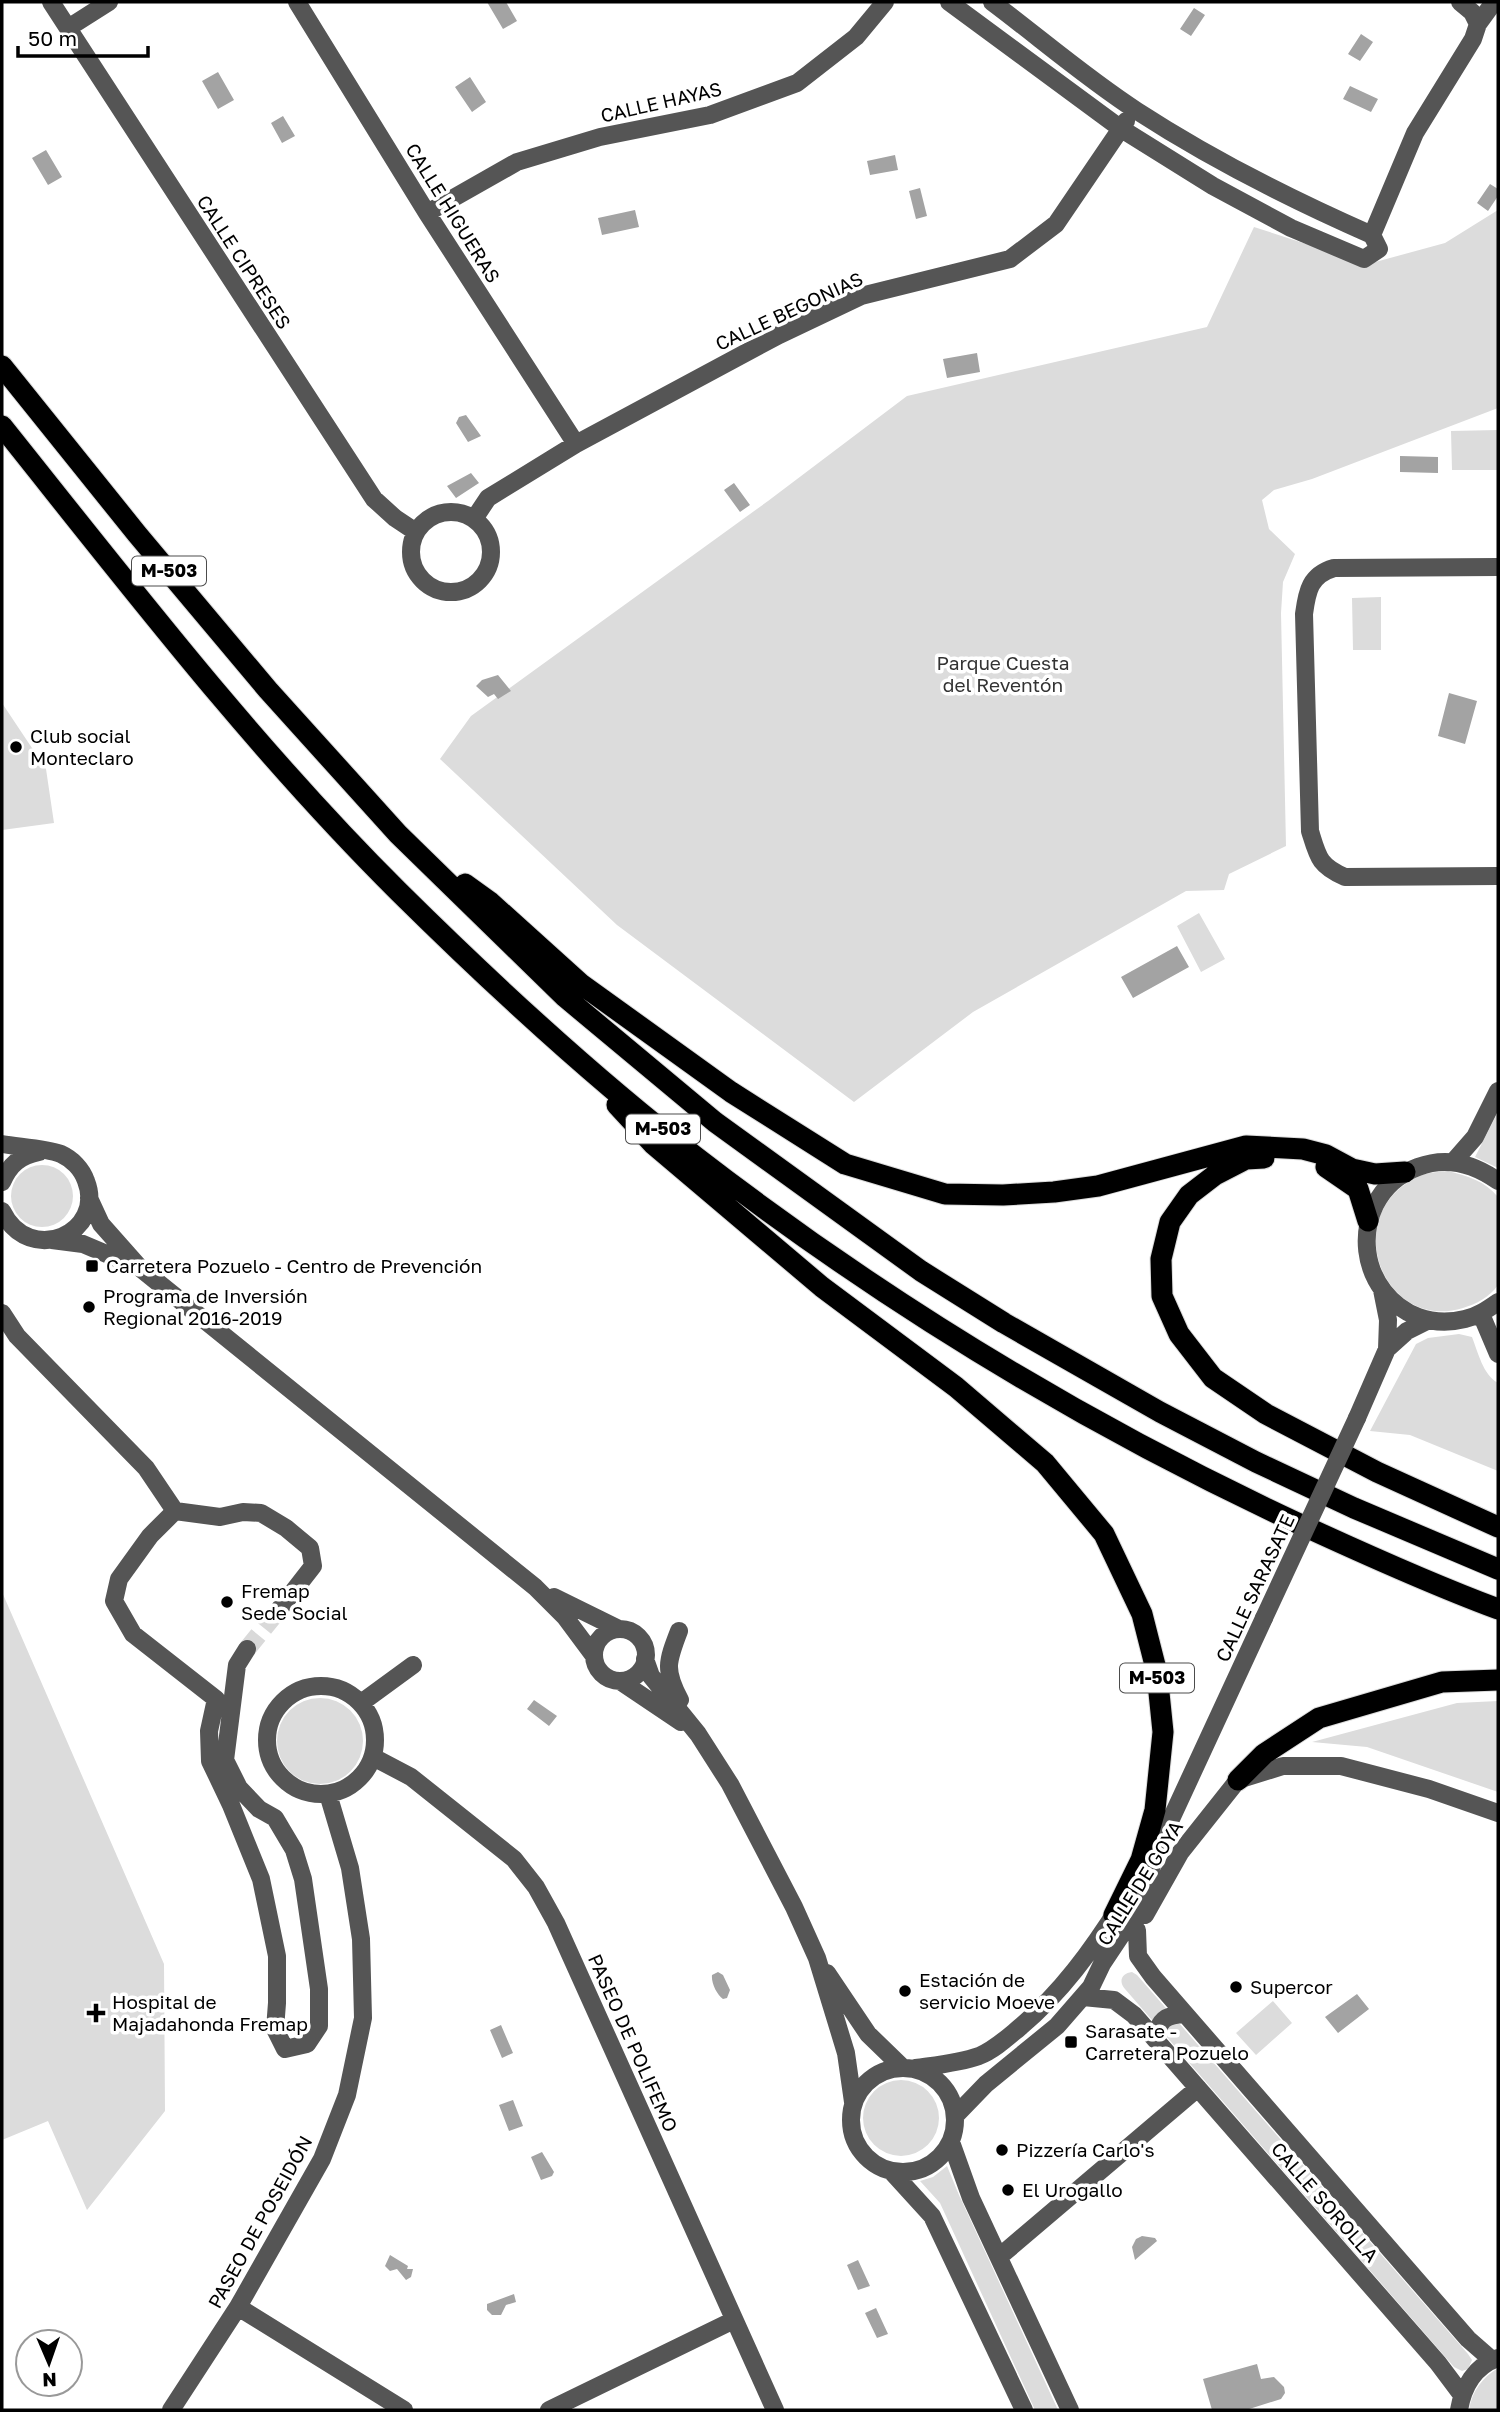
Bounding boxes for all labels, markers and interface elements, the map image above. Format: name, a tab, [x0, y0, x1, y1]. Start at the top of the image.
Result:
scale bar	[18, 14, 147, 58]
text: 50 m	[28, 25, 77, 51]
street label: CALLE HAYAS	[598, 76, 724, 127]
street label: CALLE HIGUERAS	[401, 139, 506, 287]
street label: CALLE CIPRESES	[193, 190, 296, 333]
street label: CALLE BEGONIAS	[711, 266, 866, 355]
road number: M-503	[132, 556, 206, 586]
park label: Parque Cuesta del Reventón	[936, 651, 1070, 696]
place label: Club social Monteclaro	[30, 724, 134, 769]
marker: Club social Monteclaro	[8, 739, 24, 755]
road number: M-503	[626, 1114, 700, 1144]
place label: Carretera Pozuelo - Centro de Prevención	[106, 1254, 482, 1277]
marker: Carretera Pozuelo - Centro de Prevención	[84, 1258, 100, 1274]
place label: Programa de Inversión Regional 2016-2019	[103, 1284, 308, 1329]
marker: Programa de Inversión Regional 2016-2019	[81, 1299, 97, 1315]
street label: CALLE SARASATE	[1210, 1510, 1299, 1665]
place label: Fremap Sede Social	[241, 1579, 347, 1624]
marker: Fremap Sede Social	[219, 1594, 235, 1610]
road number: M-503	[1120, 1664, 1194, 1693]
street label: CALLE DE GOYA	[1092, 1816, 1187, 1949]
street label: PASEO DE POLIFEMO	[584, 1950, 683, 2135]
place label: Estación de servicio Moeve	[919, 1968, 1055, 2013]
place label: Supercor	[1250, 1975, 1333, 1998]
marker: Supercor	[1228, 1979, 1244, 1995]
marker: Estación de servicio Moeve	[897, 1983, 913, 1999]
place label: Hospital de Majadahonda Fremap	[112, 1990, 308, 2035]
marker: Hospital de Majadahonda Fremap	[86, 2003, 106, 2023]
place label: Sarasate - Carretera Pozuelo	[1085, 2019, 1249, 2064]
marker: Sarasate - Carretera Pozuelo	[1063, 2034, 1079, 2050]
street label: PASEO DE POSEIDÓN	[203, 2132, 317, 2312]
street label: CALLE SOROLLA	[1267, 2137, 1384, 2267]
place label: Pizzería Carlo's	[1016, 2138, 1155, 2161]
marker: Pizzería Carlo's	[994, 2142, 1010, 2158]
place label: El Urogallo	[1022, 2178, 1123, 2201]
marker: El Urogallo	[1000, 2182, 1016, 2198]
north arrow	[14, 2328, 84, 2398]
text: N	[42, 2369, 57, 2392]

